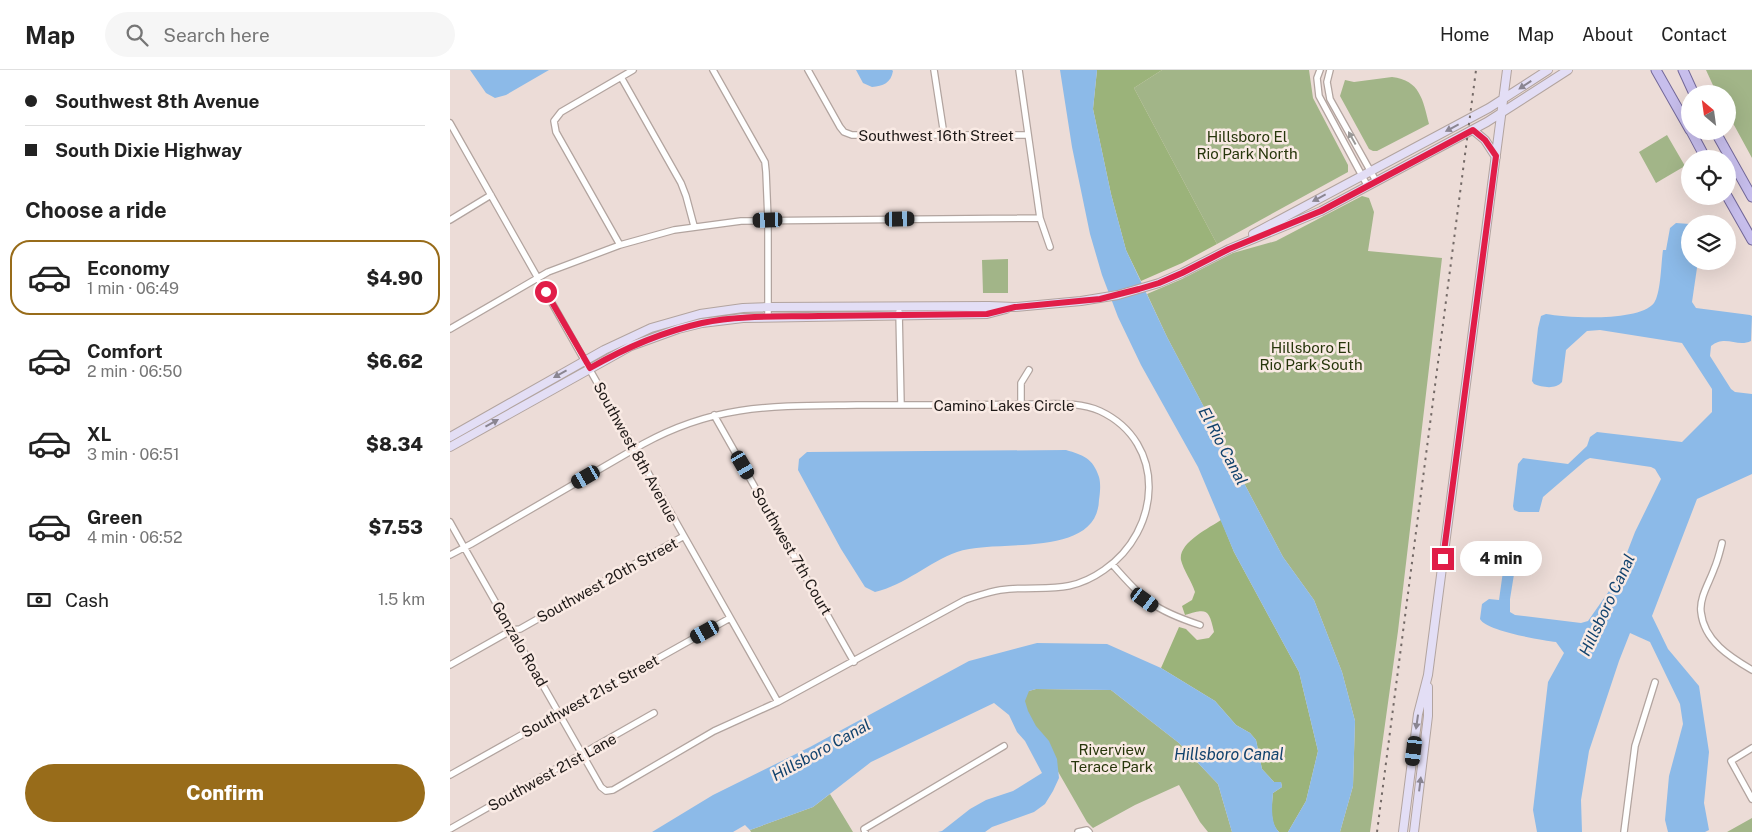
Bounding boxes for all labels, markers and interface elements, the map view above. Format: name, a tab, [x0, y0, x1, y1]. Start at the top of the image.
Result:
search box	[105, 12, 455, 57]
text: Map	[25, 21, 75, 49]
icon: search	[123, 21, 151, 49]
text: Search here	[163, 24, 270, 46]
text: Home	[1440, 24, 1490, 45]
text: Map	[1518, 24, 1554, 45]
text: About	[1582, 24, 1633, 45]
text: Contact	[1661, 24, 1727, 45]
one-way arrow	[1519, 80, 1532, 90]
north arrow	[1681, 85, 1736, 140]
map controls	[1681, 85, 1736, 270]
text: Southwest 8th Avenue	[55, 90, 260, 112]
one-way arrow	[1445, 124, 1459, 132]
street label: Southwest 16th Street	[858, 127, 1014, 144]
park label: Hillsboro El Rio Park North	[1196, 128, 1298, 162]
one-way arrow	[1348, 132, 1357, 145]
text: South Dixie Highway	[55, 139, 242, 161]
button: locate	[1681, 150, 1736, 205]
one-way arrow	[1312, 194, 1327, 202]
text: Choose a ride	[25, 197, 167, 223]
car	[884, 211, 915, 227]
car	[752, 212, 783, 228]
button: layers	[1681, 215, 1736, 270]
icon: car	[27, 255, 72, 300]
text: Economy	[87, 257, 170, 279]
text: $4.90	[366, 267, 423, 289]
text: 1 min · 06:49	[87, 279, 179, 298]
route start	[535, 281, 557, 303]
icon: car	[27, 338, 72, 383]
park label: Hillsboro El Rio Park South	[1259, 339, 1363, 373]
text: Comfort	[87, 340, 163, 362]
text: $6.62	[366, 350, 423, 372]
text: 2 min · 06:50	[87, 362, 182, 381]
one-way arrow	[554, 370, 567, 379]
street label: Southwest 8th Avenue	[590, 379, 682, 525]
street label: Camino Lakes Circle	[933, 397, 1075, 414]
water label: El Rio Canal	[1194, 404, 1252, 488]
one-way arrow	[486, 419, 499, 428]
icon: car	[27, 421, 72, 466]
text: XL	[87, 423, 112, 445]
text: $8.34	[366, 433, 423, 455]
text: 3 min · 06:51	[87, 445, 179, 464]
car	[729, 448, 756, 482]
car	[569, 463, 602, 491]
street label: Southwest 7th Court	[749, 484, 836, 618]
icon: car	[27, 504, 72, 549]
text: Green	[87, 506, 142, 528]
text: $7.53	[368, 516, 423, 538]
text: 4 min · 06:52	[87, 528, 182, 547]
street label: Southwest 20th Street	[534, 534, 681, 626]
callout: 4 min	[1460, 542, 1543, 576]
route end	[1432, 548, 1454, 570]
text: 4 min	[1480, 549, 1522, 568]
water label: Hillsboro Canal	[1575, 551, 1639, 659]
car	[1128, 585, 1161, 615]
icon: cash	[25, 586, 53, 614]
text: Cash	[65, 589, 109, 611]
text: 1.5 km	[378, 590, 425, 609]
street label: Gonzalo Road	[489, 598, 551, 690]
car	[688, 618, 721, 646]
street label: Southwest 21st Street	[518, 651, 662, 741]
water label: Hillsboro Canal	[768, 715, 874, 785]
one-way arrow	[1413, 715, 1421, 731]
street label: Southwest 21st Lane	[485, 730, 619, 814]
car	[1404, 735, 1423, 767]
park label: Riverview Terace Park	[1071, 741, 1153, 775]
water label: Hillsboro Canal	[1174, 745, 1284, 764]
button: Confirm	[25, 764, 425, 822]
one-way arrow	[1416, 775, 1424, 791]

